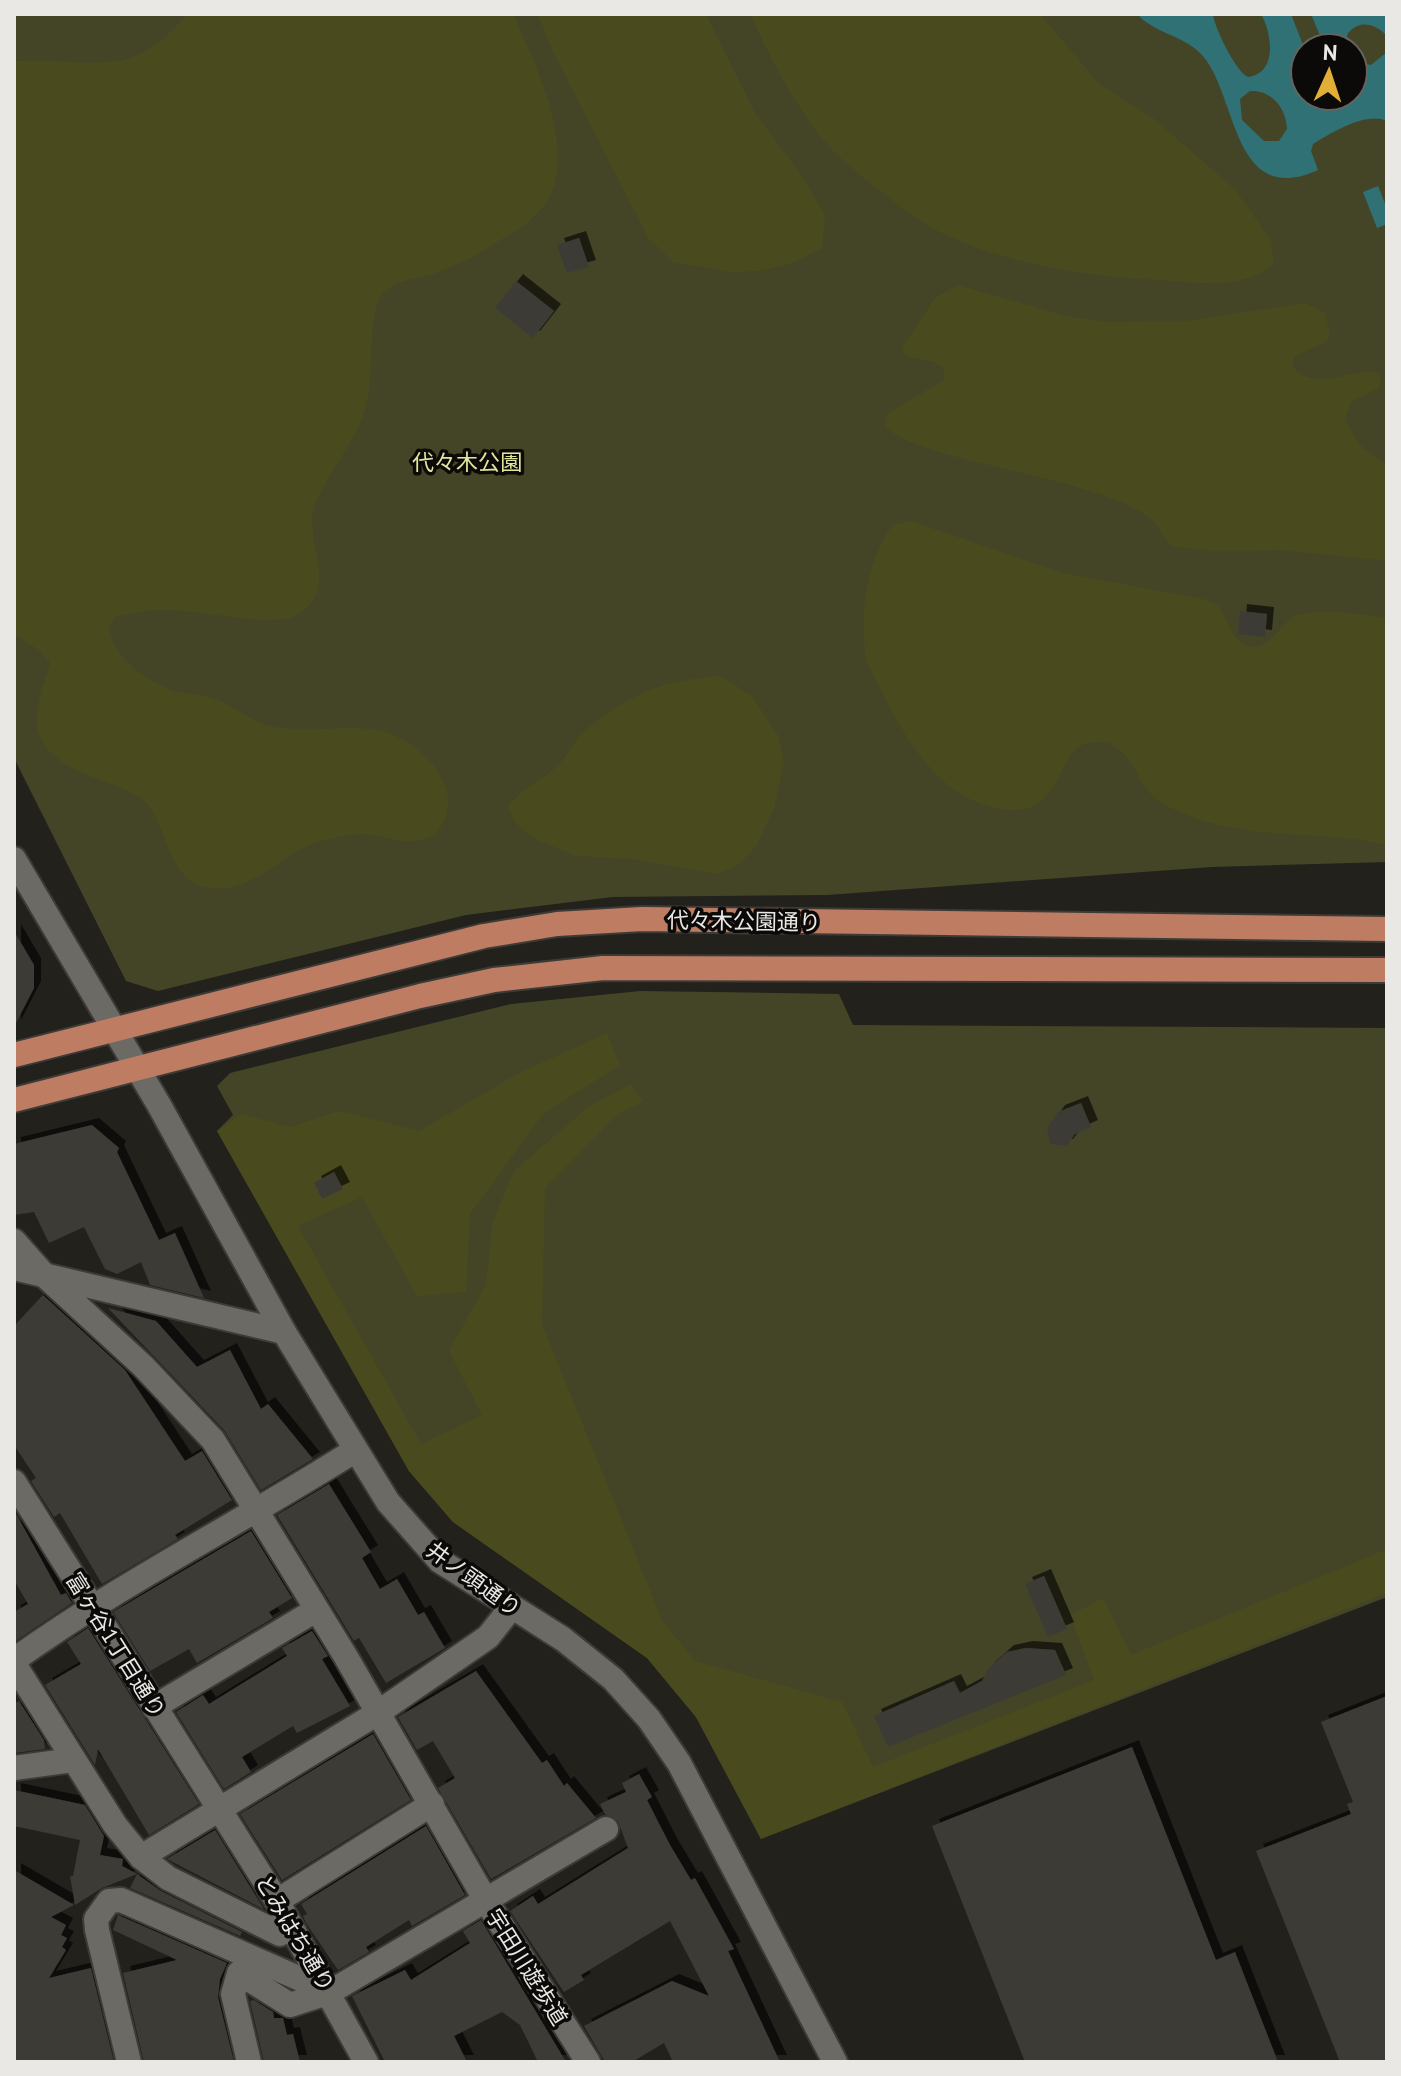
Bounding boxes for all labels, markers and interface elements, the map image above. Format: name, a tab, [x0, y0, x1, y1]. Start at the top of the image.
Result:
north arrow	[1289, 32, 1369, 112]
text: N	[1322, 38, 1338, 66]
park label: 代々木公園	[412, 448, 522, 476]
street label: 代々木公園通り	[667, 906, 821, 936]
street label: 井ノ頭通り	[421, 1535, 527, 1623]
street label: 富ヶ谷1丁目通り	[60, 1567, 172, 1723]
street label: とみはち通り	[249, 1869, 341, 1997]
street label: 宇田川遊歩道	[480, 1904, 574, 2030]

